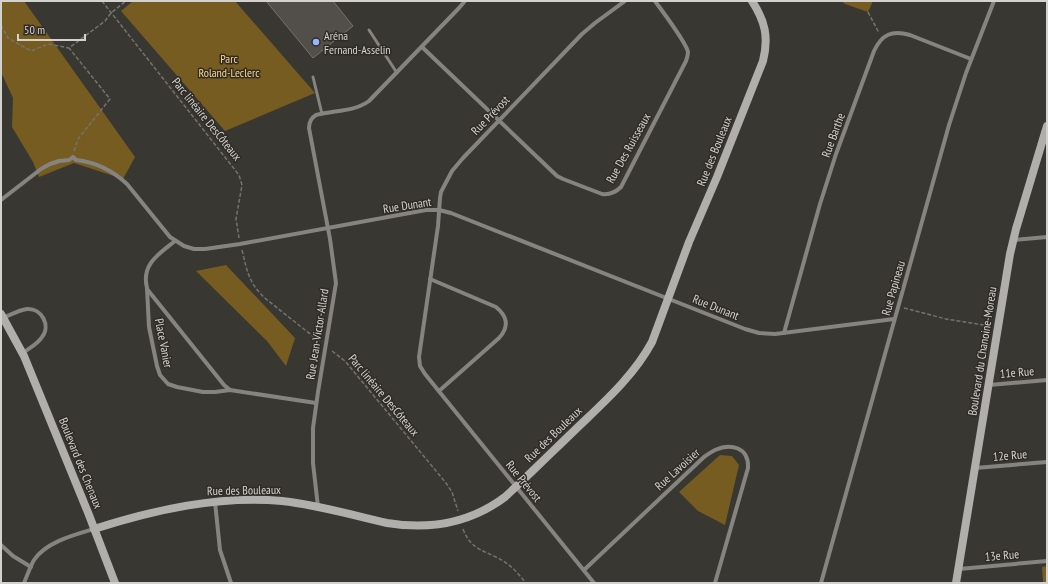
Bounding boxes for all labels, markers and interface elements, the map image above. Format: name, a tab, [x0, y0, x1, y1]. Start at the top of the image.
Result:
scale bar	[18, 16, 85, 42]
text: 50 m	[24, 22, 45, 37]
place label: Aréna Fernand-Asselin	[324, 28, 391, 57]
marker: Aréna Fernand-Asselin	[311, 37, 321, 47]
park label: Parc Roland-Leclerc	[199, 51, 260, 80]
street label: Parc linéaire DesCôteaux	[169, 75, 245, 164]
street label: Rue Prévost	[468, 92, 513, 138]
street label: Rue Des Ruisseaux	[603, 110, 653, 186]
street label: Rue Barthe	[818, 111, 848, 159]
street label: Rue des Bouleaux	[693, 114, 735, 188]
street label: Rue Dunant	[382, 194, 433, 216]
street label: Rue Papineau	[878, 259, 908, 317]
street label: Boulevard du Chanoine-Moreau	[964, 285, 1000, 417]
street label: Rue Jean-Victor-Allard	[302, 287, 332, 381]
street label: Rue Dunant	[691, 291, 742, 323]
street label: Place Vanier	[152, 317, 176, 370]
street label: Parc linéaire DesCôteaux	[345, 351, 423, 439]
street label: 11e Rue	[999, 363, 1035, 381]
street label: Rue des Bouleaux	[521, 403, 585, 465]
street label: Boulevard des Chenaux	[56, 415, 106, 511]
street label: Rue Lavoisier	[651, 444, 703, 493]
street label: 12e Rue	[992, 446, 1028, 464]
street label: Rue Prévost	[503, 457, 546, 505]
street label: Rue des Bouleaux	[207, 482, 281, 498]
street label: 13e Rue	[984, 546, 1020, 564]

